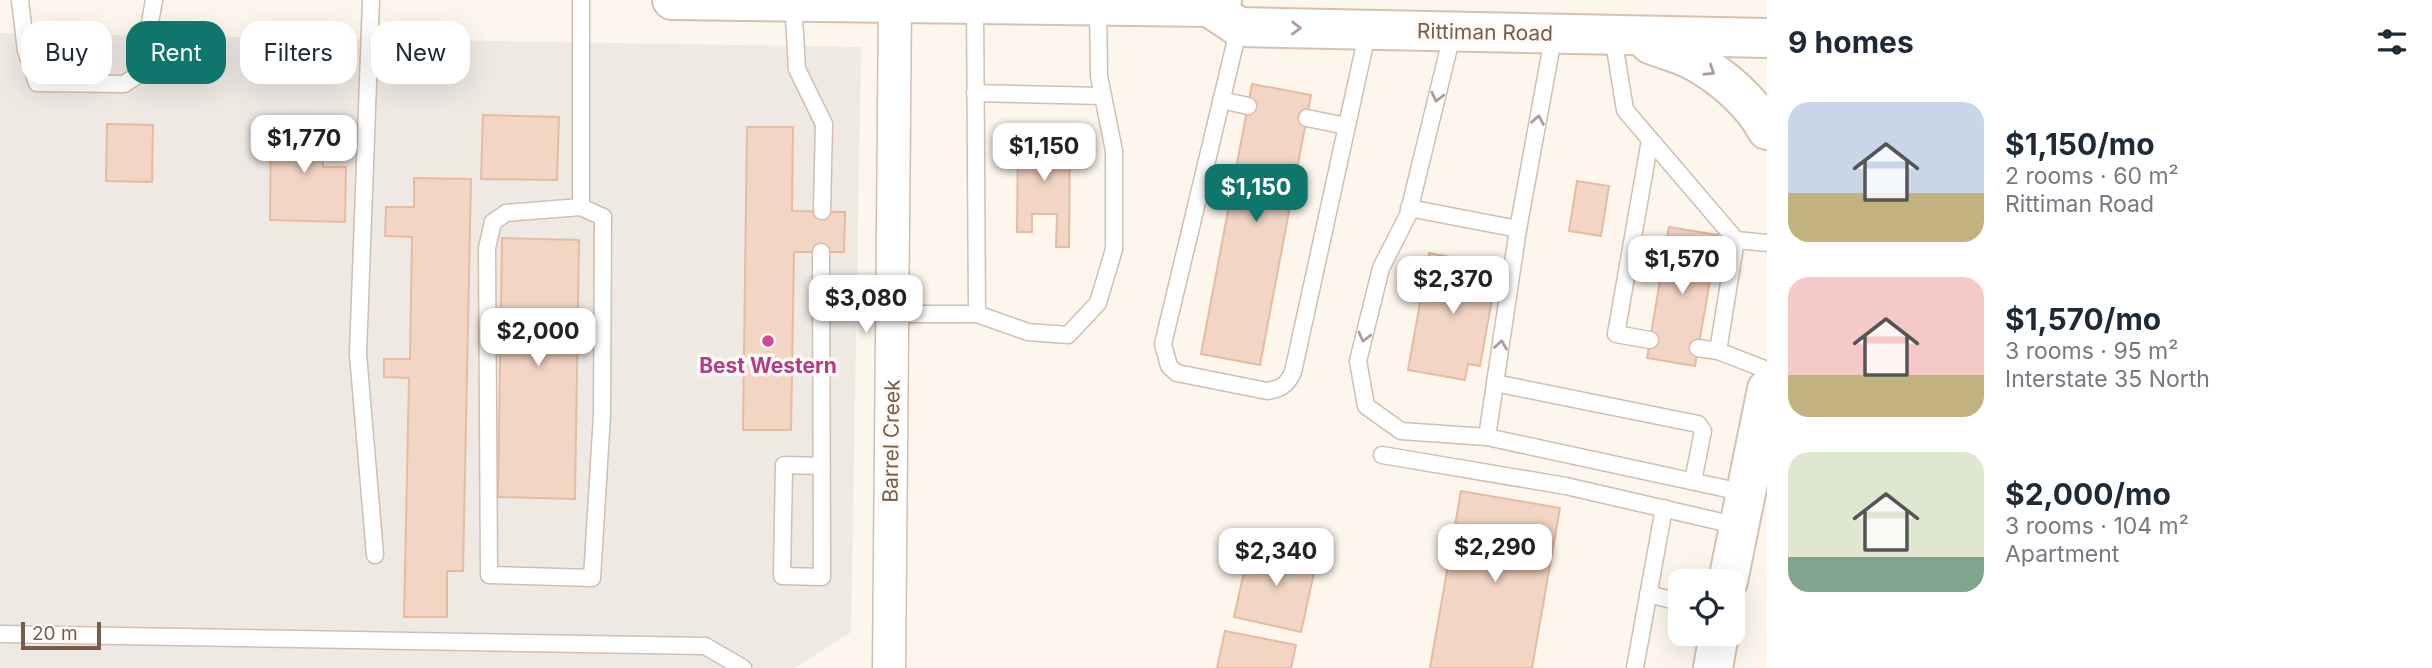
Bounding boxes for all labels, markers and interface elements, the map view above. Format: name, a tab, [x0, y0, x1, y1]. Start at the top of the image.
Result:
street label: Rittiman Road	[1417, 18, 1553, 46]
chip: Buy	[21, 21, 112, 84]
chip: Rent	[126, 21, 226, 84]
chip: Filters	[240, 21, 357, 84]
chip: New	[371, 21, 470, 84]
one-way arrow	[1291, 21, 1302, 36]
icon: filters	[2373, 23, 2411, 61]
text: 9 homes	[1788, 24, 1914, 60]
one-way arrow	[1702, 63, 1715, 76]
one-way arrow	[1431, 91, 1445, 103]
one-way arrow	[1530, 114, 1545, 126]
pin: $1,770	[247, 116, 361, 175]
text: $1,770	[267, 124, 341, 152]
pin: $1,150	[987, 124, 1101, 183]
text: $1,150/mo	[2005, 126, 2155, 162]
icon: home	[1844, 130, 1928, 214]
text: $1,150	[1009, 132, 1079, 160]
text: 2 rooms · 60 m²	[2005, 162, 2179, 190]
pin: $1,150	[1199, 164, 1313, 224]
text: $1,150	[1221, 173, 1291, 201]
text: Rittiman Road	[2005, 190, 2154, 218]
pin: $1,570	[1625, 236, 1739, 296]
text: $1,570	[1644, 245, 1720, 273]
pin: $2,370	[1396, 256, 1510, 316]
text: $2,370	[1413, 265, 1493, 293]
pin: $3,080	[809, 276, 923, 335]
text: $3,080	[825, 284, 907, 312]
text: $1,570/mo	[2005, 301, 2161, 337]
icon: home	[1844, 305, 1928, 389]
pin: $2,000	[481, 308, 595, 368]
text: $2,000	[496, 317, 580, 345]
one-way arrow	[1358, 331, 1372, 343]
marker: Best Western	[760, 333, 776, 349]
text: 3 rooms · 95 m²	[2005, 337, 2178, 365]
one-way arrow	[1493, 339, 1508, 351]
place label: Best Western	[699, 353, 837, 378]
text: Interstate 35 North	[2005, 365, 2210, 393]
street label: Barrel Creek	[877, 379, 905, 503]
text: $2,000/mo	[2005, 476, 2171, 512]
icon: home	[1844, 480, 1928, 564]
text: 3 rooms · 104 m²	[2005, 512, 2189, 540]
pin: $2,290	[1438, 524, 1552, 584]
pin: $2,340	[1219, 528, 1333, 588]
text: $2,290	[1454, 533, 1536, 561]
text: $2,340	[1235, 537, 1317, 565]
text: Apartment	[2005, 540, 2119, 568]
map controls	[1668, 569, 1745, 646]
button: locate	[1668, 569, 1745, 646]
scale bar	[21, 619, 102, 651]
text: 20 m	[32, 622, 78, 645]

